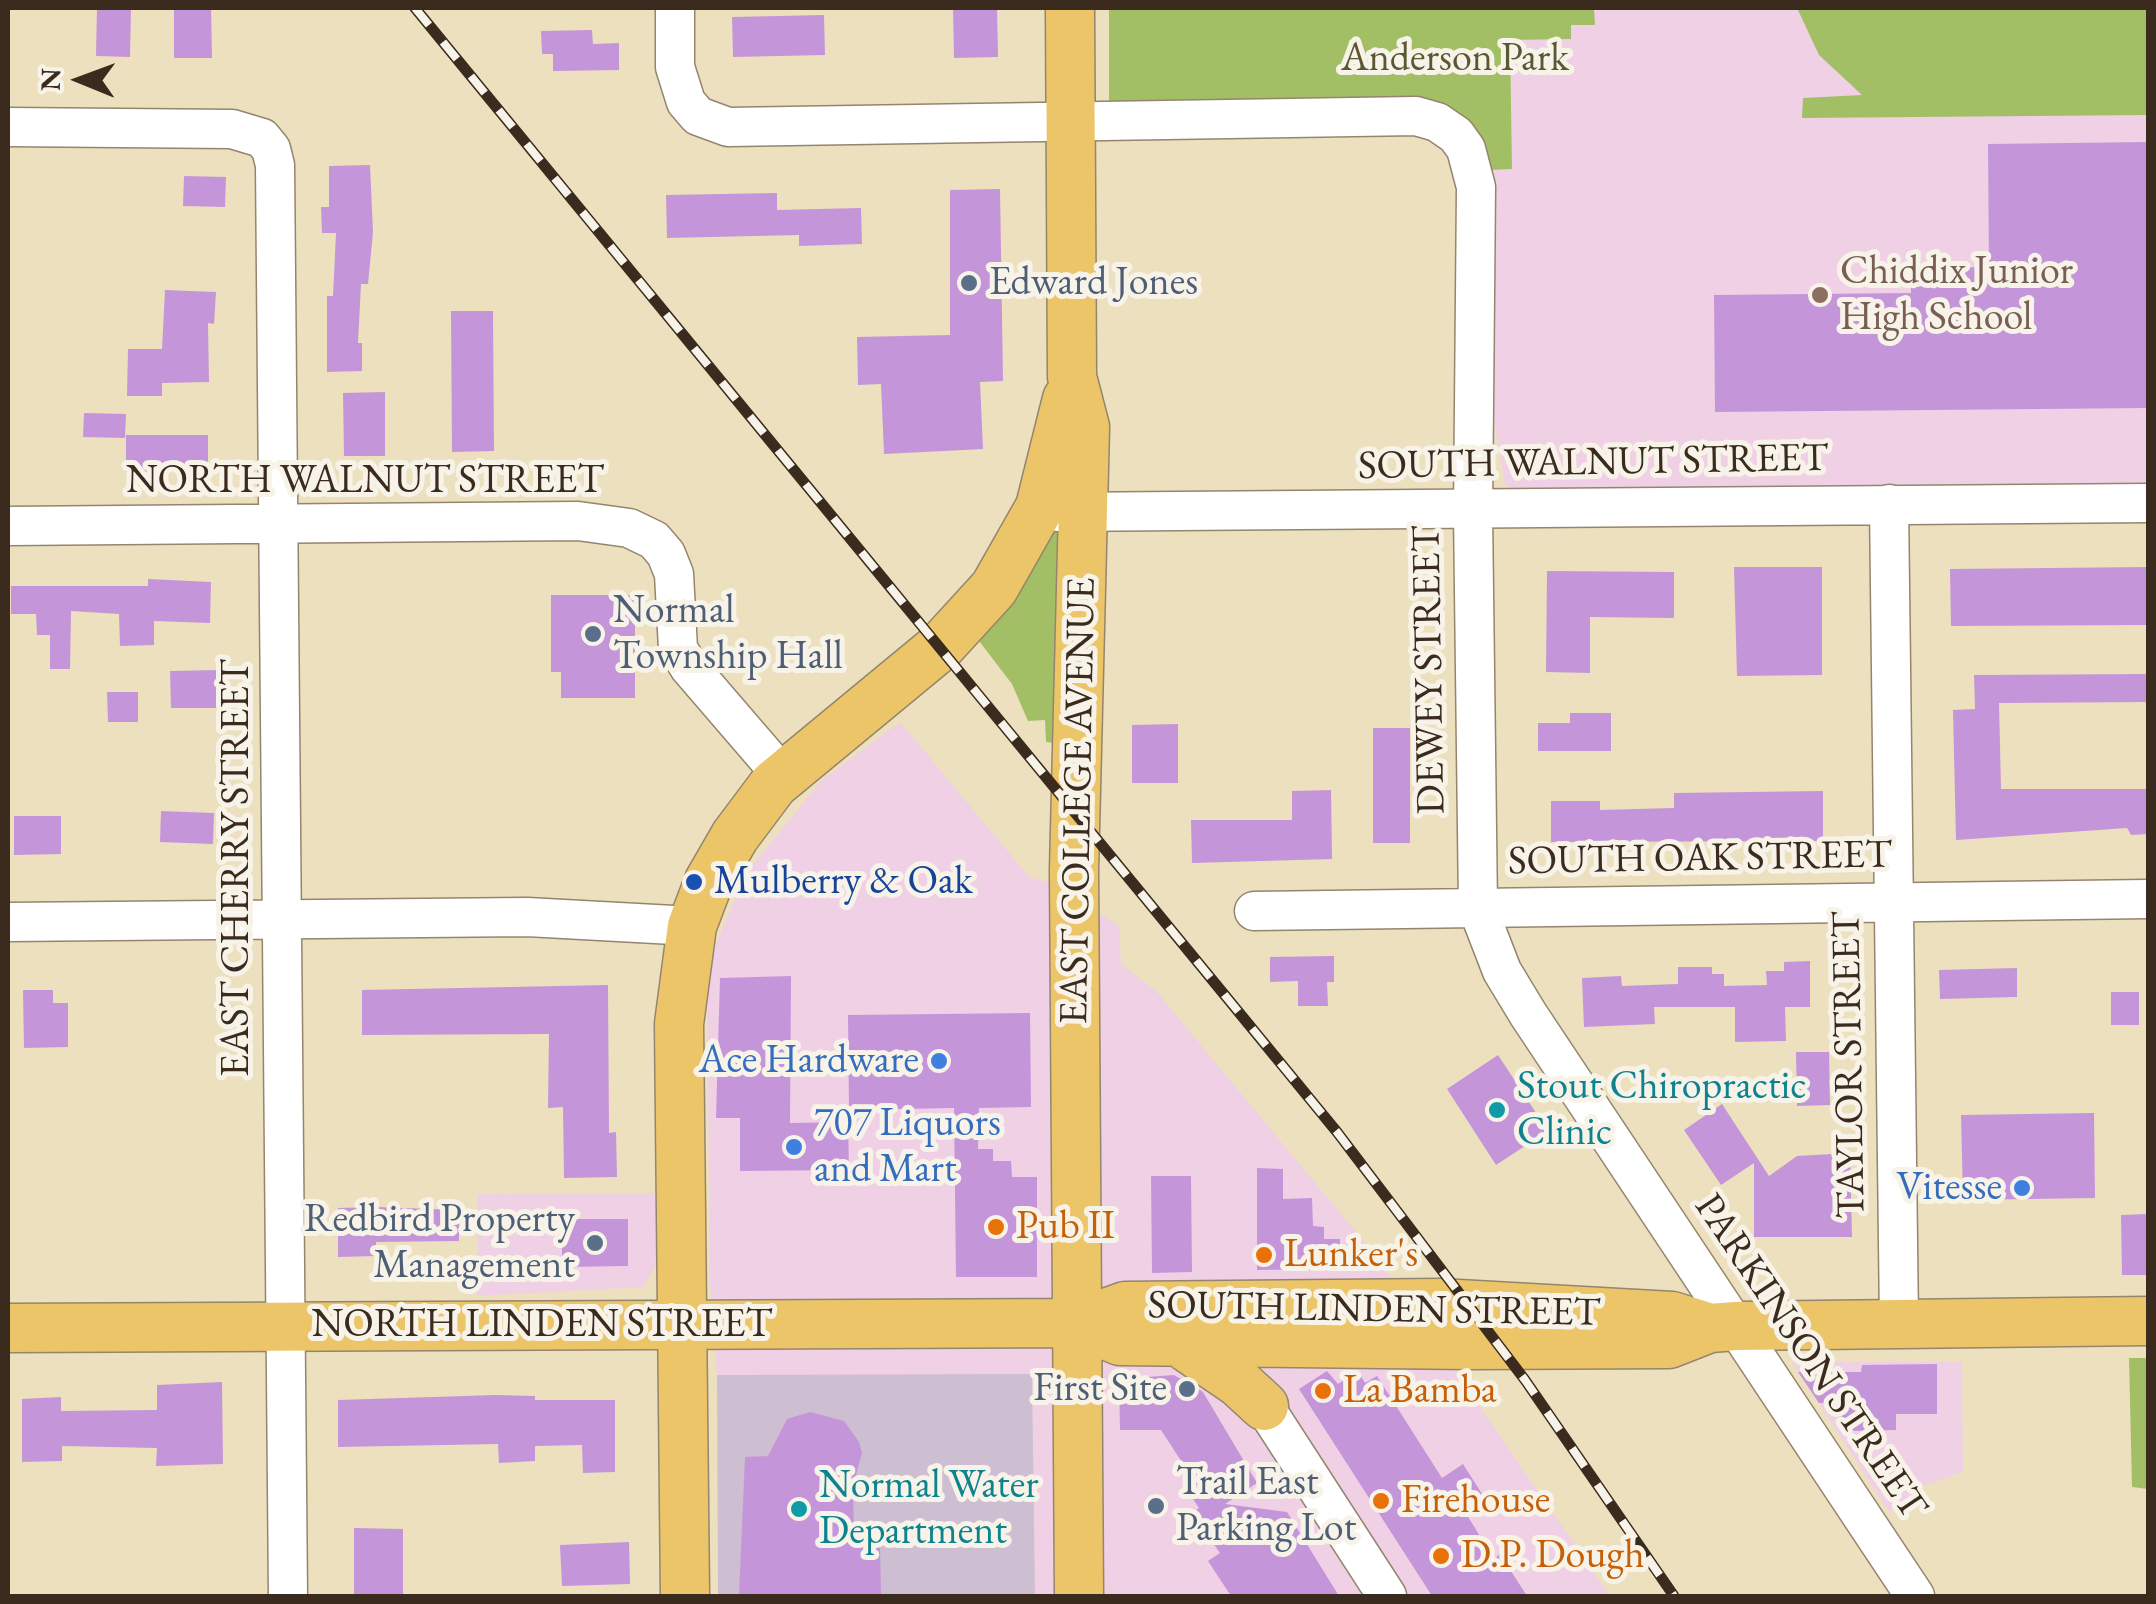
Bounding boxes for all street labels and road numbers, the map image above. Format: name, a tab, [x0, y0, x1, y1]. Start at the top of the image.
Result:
street label: SOUTH WALNUT STREET	[1358, 435, 1828, 491]
street label: NORTH WALNUT STREET	[126, 457, 604, 505]
street label: DEWEY STREET	[1403, 525, 1457, 815]
street label: EAST COLLEGE AVENUE	[1051, 577, 1107, 1025]
street label: EAST CHERRY STREET	[213, 659, 261, 1077]
street label: SOUTH OAK STREET	[1508, 832, 1892, 886]
street label: TAYLOR STREET	[1823, 911, 1877, 1219]
street label: PARKINSON STREET	[1683, 1185, 1937, 1529]
street label: SOUTH LINDEN STREET	[1147, 1282, 1601, 1338]
street label: NORTH LINDEN STREET	[312, 1301, 772, 1349]

